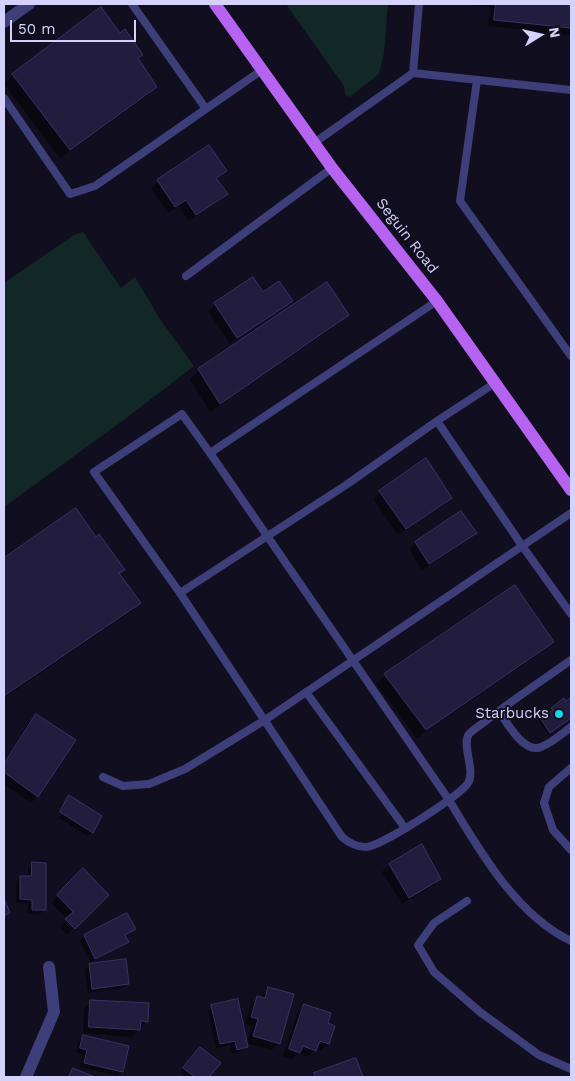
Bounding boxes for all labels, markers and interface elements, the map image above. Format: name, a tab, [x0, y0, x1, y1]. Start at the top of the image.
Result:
scale bar	[12, 10, 139, 42]
north arrow	[515, 10, 565, 60]
text: 50 m	[18, 20, 55, 38]
text: N	[546, 26, 564, 39]
street label: Seguin Road	[372, 195, 442, 277]
place label: Starbucks	[475, 705, 549, 723]
marker: Starbucks	[553, 708, 565, 720]

